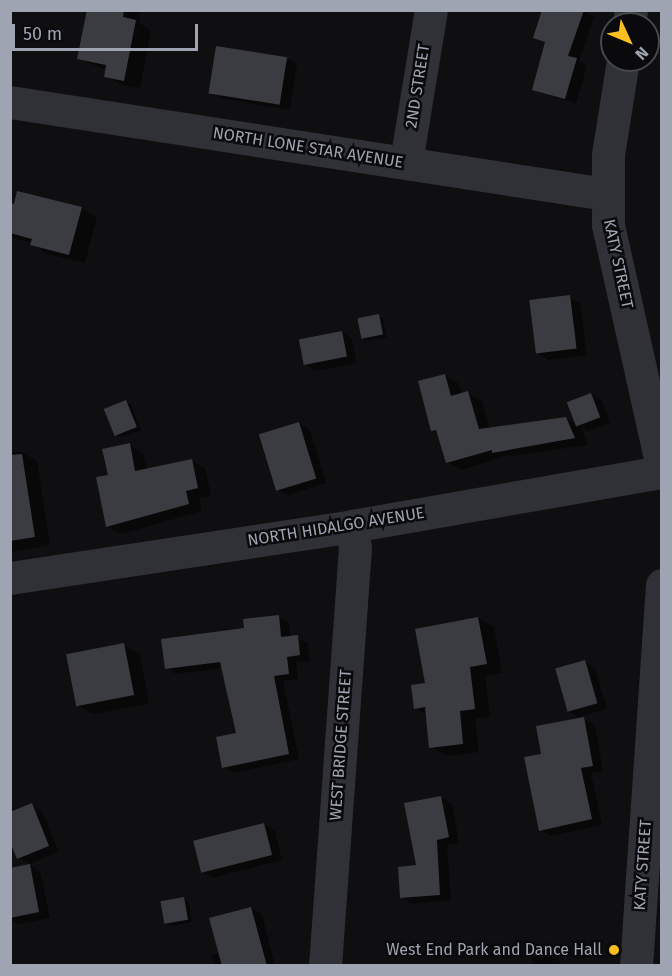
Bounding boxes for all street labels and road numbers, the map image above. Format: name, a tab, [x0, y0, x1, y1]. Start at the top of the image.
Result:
street label: 2ND STREET	[402, 42, 434, 130]
street label: NORTH LONE STAR AVENUE	[212, 123, 404, 173]
street label: KATY STREET	[599, 218, 637, 310]
street label: NORTH HIDALGO AVENUE	[246, 504, 426, 550]
street label: WEST BRIDGE STREET	[326, 669, 356, 821]
street label: KATY STREET	[630, 819, 656, 911]

